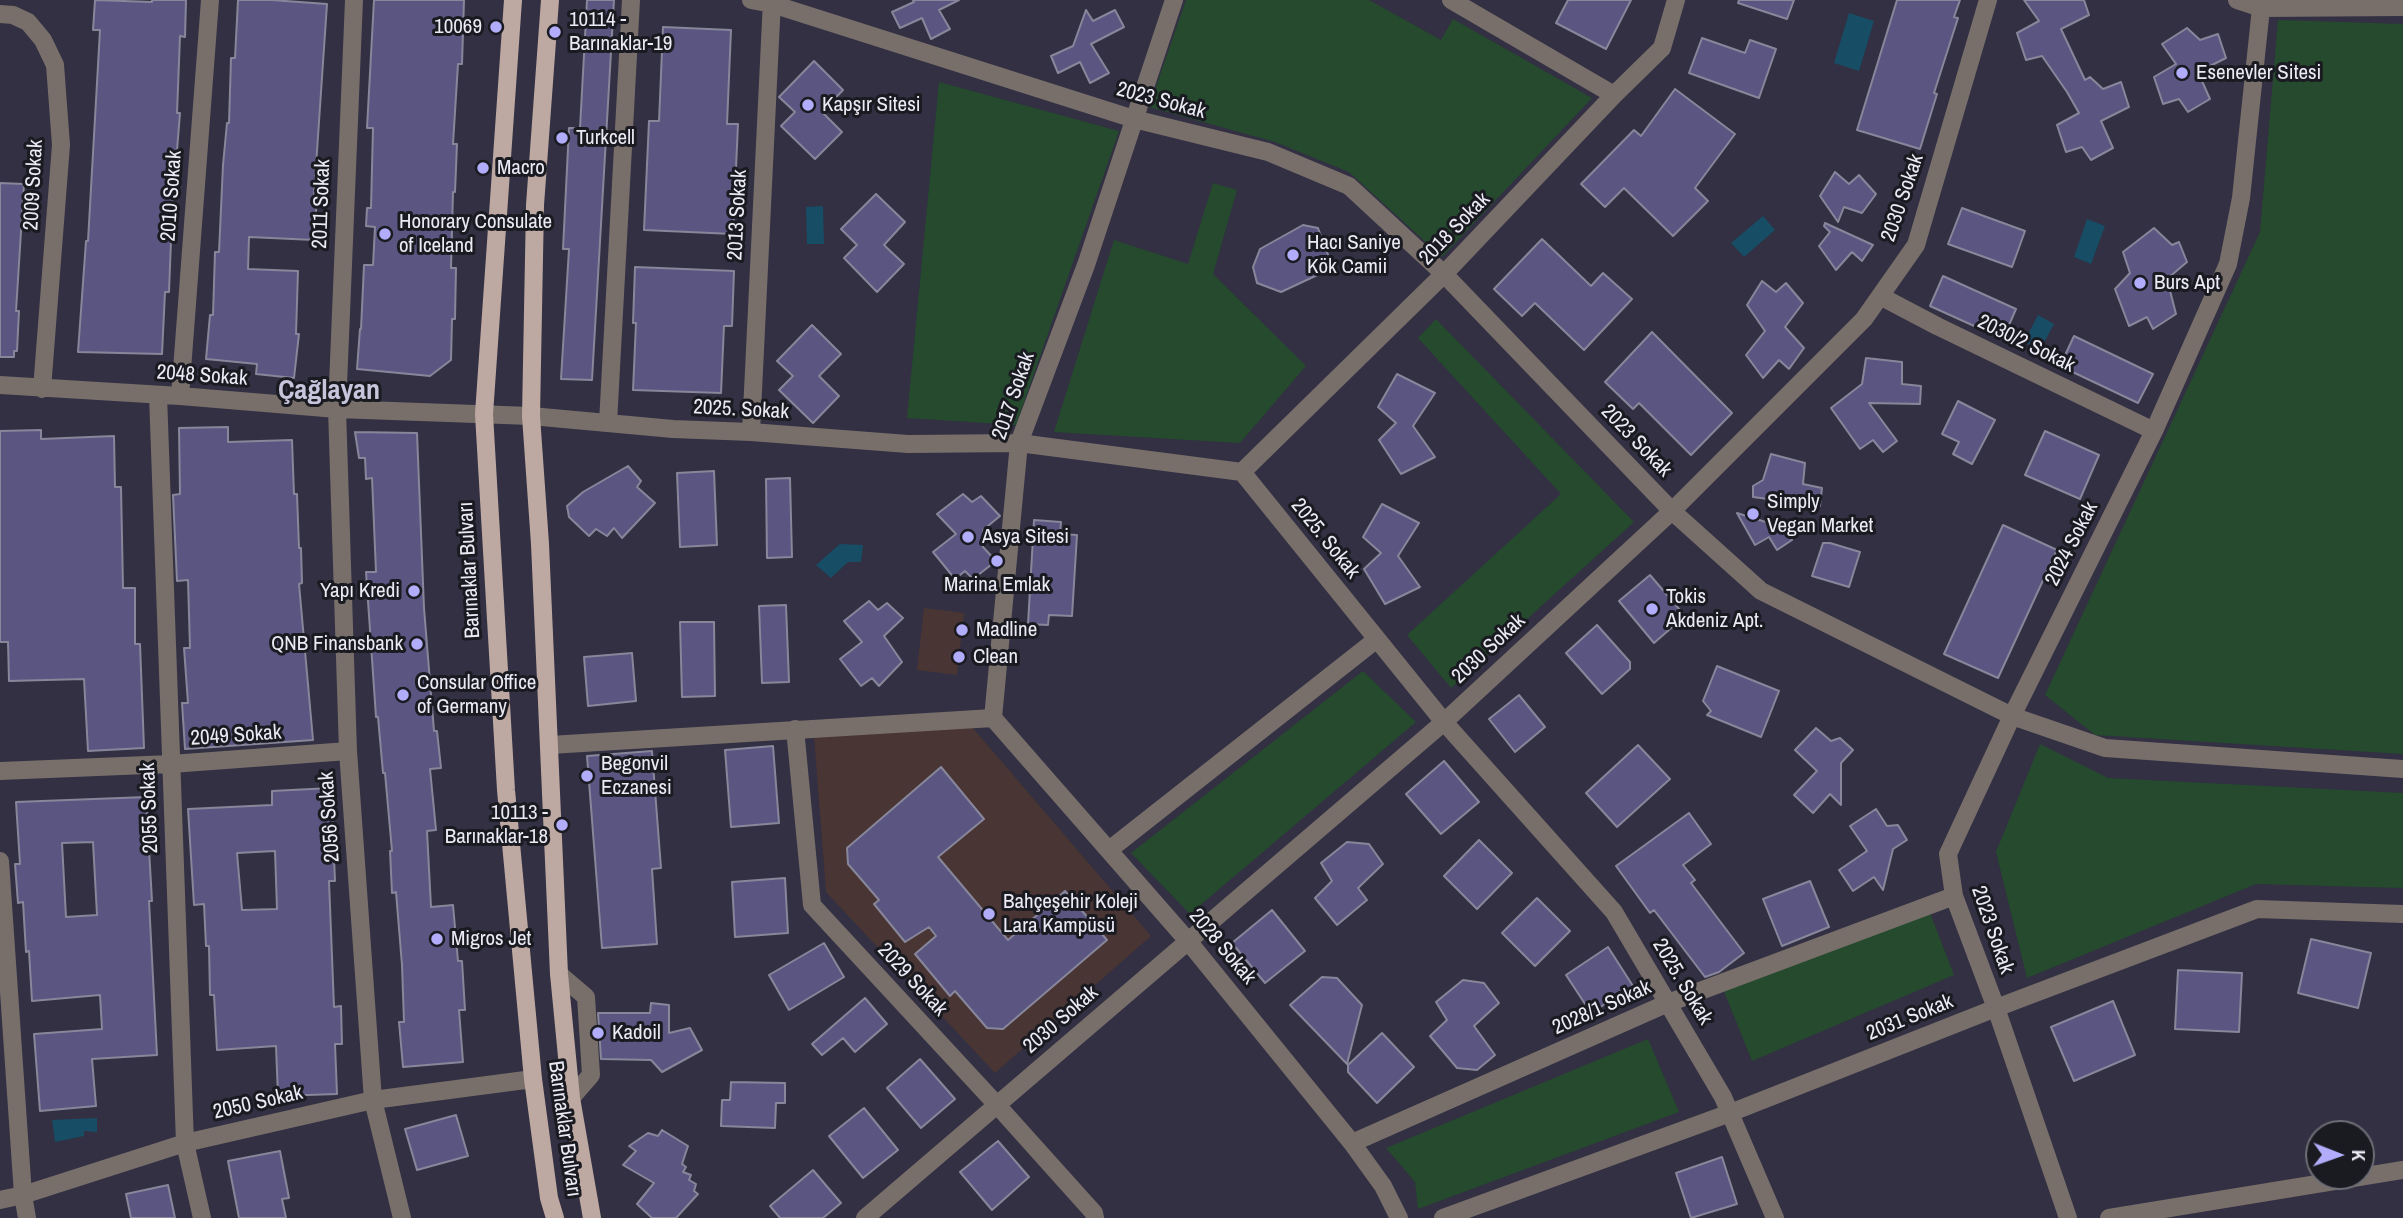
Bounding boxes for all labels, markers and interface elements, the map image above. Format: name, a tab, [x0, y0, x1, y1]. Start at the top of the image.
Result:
place label: 10114 - Barınaklar-19	[569, 7, 672, 57]
place label: 10069	[434, 14, 482, 40]
marker: 10069	[488, 19, 504, 35]
marker: 10114 - Barınaklar-19	[547, 24, 563, 40]
place label: Esenevler Sitesi	[2196, 60, 2321, 86]
marker: Esenevler Sitesi	[2174, 65, 2190, 81]
street label: 2023 Sokak	[1114, 77, 1208, 125]
place label: Kapşır Sitesi	[822, 92, 921, 118]
marker: Kapşır Sitesi	[800, 97, 816, 113]
place label: Turkcell	[576, 125, 635, 151]
marker: Turkcell	[554, 130, 570, 146]
street label: 2009 Sokak	[19, 139, 49, 231]
street label: 2010 Sokak	[156, 150, 188, 242]
street label: 2030 Sokak	[1876, 151, 1930, 245]
place label: Macro	[497, 155, 545, 181]
street label: 2011 Sokak	[308, 159, 336, 249]
marker: Macro	[475, 160, 491, 176]
street label: 2013 Sokak	[723, 169, 753, 261]
street label: 2018 Sokak	[1414, 188, 1496, 270]
place label: Honorary Consulate of Iceland	[399, 209, 552, 259]
marker: Honorary Consulate of Iceland	[377, 226, 393, 242]
place label: Hacı Saniye Kök Camii	[1307, 230, 1401, 280]
marker: Hacı Saniye Kök Camii	[1285, 247, 1301, 263]
place label: Burs Apt	[2154, 270, 2220, 296]
marker: Burs Apt	[2132, 275, 2148, 291]
street label: 2030/2 Sokak	[1973, 310, 2079, 378]
street label: 2017 Sokak	[987, 349, 1041, 443]
street label: 2048 Sokak	[156, 360, 248, 392]
district label: Çağlayan	[278, 374, 380, 408]
street label: 2025. Sokak	[693, 395, 789, 425]
street label: 2023 Sokak	[1595, 400, 1677, 482]
place label: Simply Vegan Market	[1767, 489, 1873, 539]
street label: 2025. Sokak	[1285, 494, 1365, 584]
street label: 2024 Sokak	[2040, 498, 2104, 590]
street label: Barınaklar Bulvarı	[454, 501, 486, 639]
marker: Simply Vegan Market	[1745, 506, 1761, 522]
place label: Asya Sitesi	[982, 524, 1069, 550]
marker: Asya Sitesi	[960, 529, 976, 545]
marker: Marina Emlak	[989, 553, 1005, 569]
place label: Marina Emlak	[944, 572, 1050, 598]
place label: Yapı Kredi	[320, 578, 400, 604]
marker: Yapı Kredi	[406, 583, 422, 599]
place label: Tokis Akdeniz Apt.	[1666, 584, 1764, 634]
marker: Tokis Akdeniz Apt.	[1644, 601, 1660, 617]
street label: 2030 Sokak	[1447, 609, 1531, 689]
place label: Madline	[976, 617, 1037, 643]
marker: Madline	[954, 622, 970, 638]
place label: QNB Finansbank	[271, 631, 403, 657]
marker: QNB Finansbank	[409, 636, 425, 652]
place label: Clean	[973, 644, 1018, 670]
marker: Clean	[951, 649, 967, 665]
place label: Consular Office of Germany	[417, 670, 536, 720]
marker: Consular Office of Germany	[395, 687, 411, 703]
street label: 2049 Sokak	[190, 720, 282, 752]
place label: Begonvil Eczanesi	[601, 751, 672, 801]
street label: 2055 Sokak	[136, 762, 164, 854]
marker: Begonvil Eczanesi	[579, 768, 595, 784]
street label: 2056 Sokak	[314, 771, 346, 863]
place label: 10113 - Barınaklar-18	[445, 800, 548, 850]
marker: 10113 - Barınaklar-18	[554, 817, 570, 833]
street label: 2023 Sokak	[1965, 883, 2019, 977]
place label: Bahçeşehir Koleji Lara Kampüsü	[1003, 889, 1138, 939]
street label: 2028 Sokak	[1183, 904, 1261, 990]
marker: Bahçeşehir Koleji Lara Kampüsü	[981, 906, 997, 922]
place label: Migros Jet	[451, 926, 531, 952]
marker: Migros Jet	[429, 931, 445, 947]
street label: 2025. Sokak	[1647, 934, 1717, 1030]
street label: 2029 Sokak	[872, 938, 952, 1022]
street label: 2028/1 Sokak	[1549, 975, 1655, 1041]
street label: 2030 Sokak	[1018, 981, 1104, 1059]
street label: 2031 Sokak	[1863, 989, 1957, 1047]
place label: Kadoil	[612, 1020, 661, 1046]
marker: Kadoil	[590, 1025, 606, 1041]
street label: Barınaklar Bulvarı	[542, 1059, 586, 1199]
street label: 2050 Sokak	[211, 1080, 305, 1126]
north arrow	[2305, 1120, 2375, 1190]
text: K	[2346, 1149, 2372, 1161]

